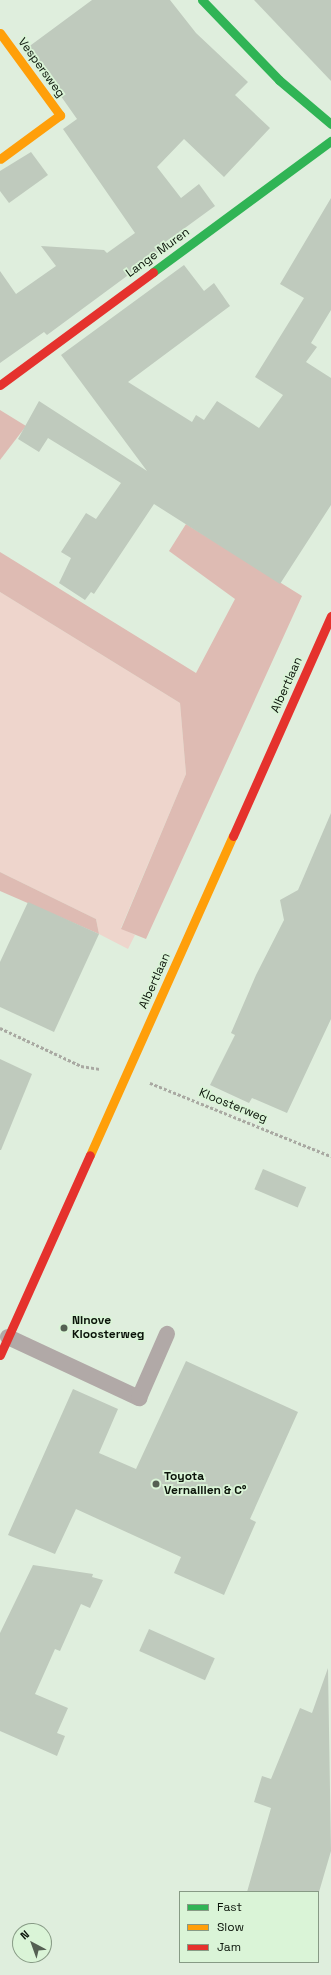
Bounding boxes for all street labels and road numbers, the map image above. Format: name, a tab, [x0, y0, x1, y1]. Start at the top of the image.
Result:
street label: Vespersweg	[15, 35, 67, 101]
street label: Lange Muren	[123, 225, 193, 281]
street label: Albertlaan	[268, 655, 306, 715]
street label: Albertlaan	[136, 951, 174, 1011]
street label: Kloosterweg	[197, 1086, 269, 1126]

